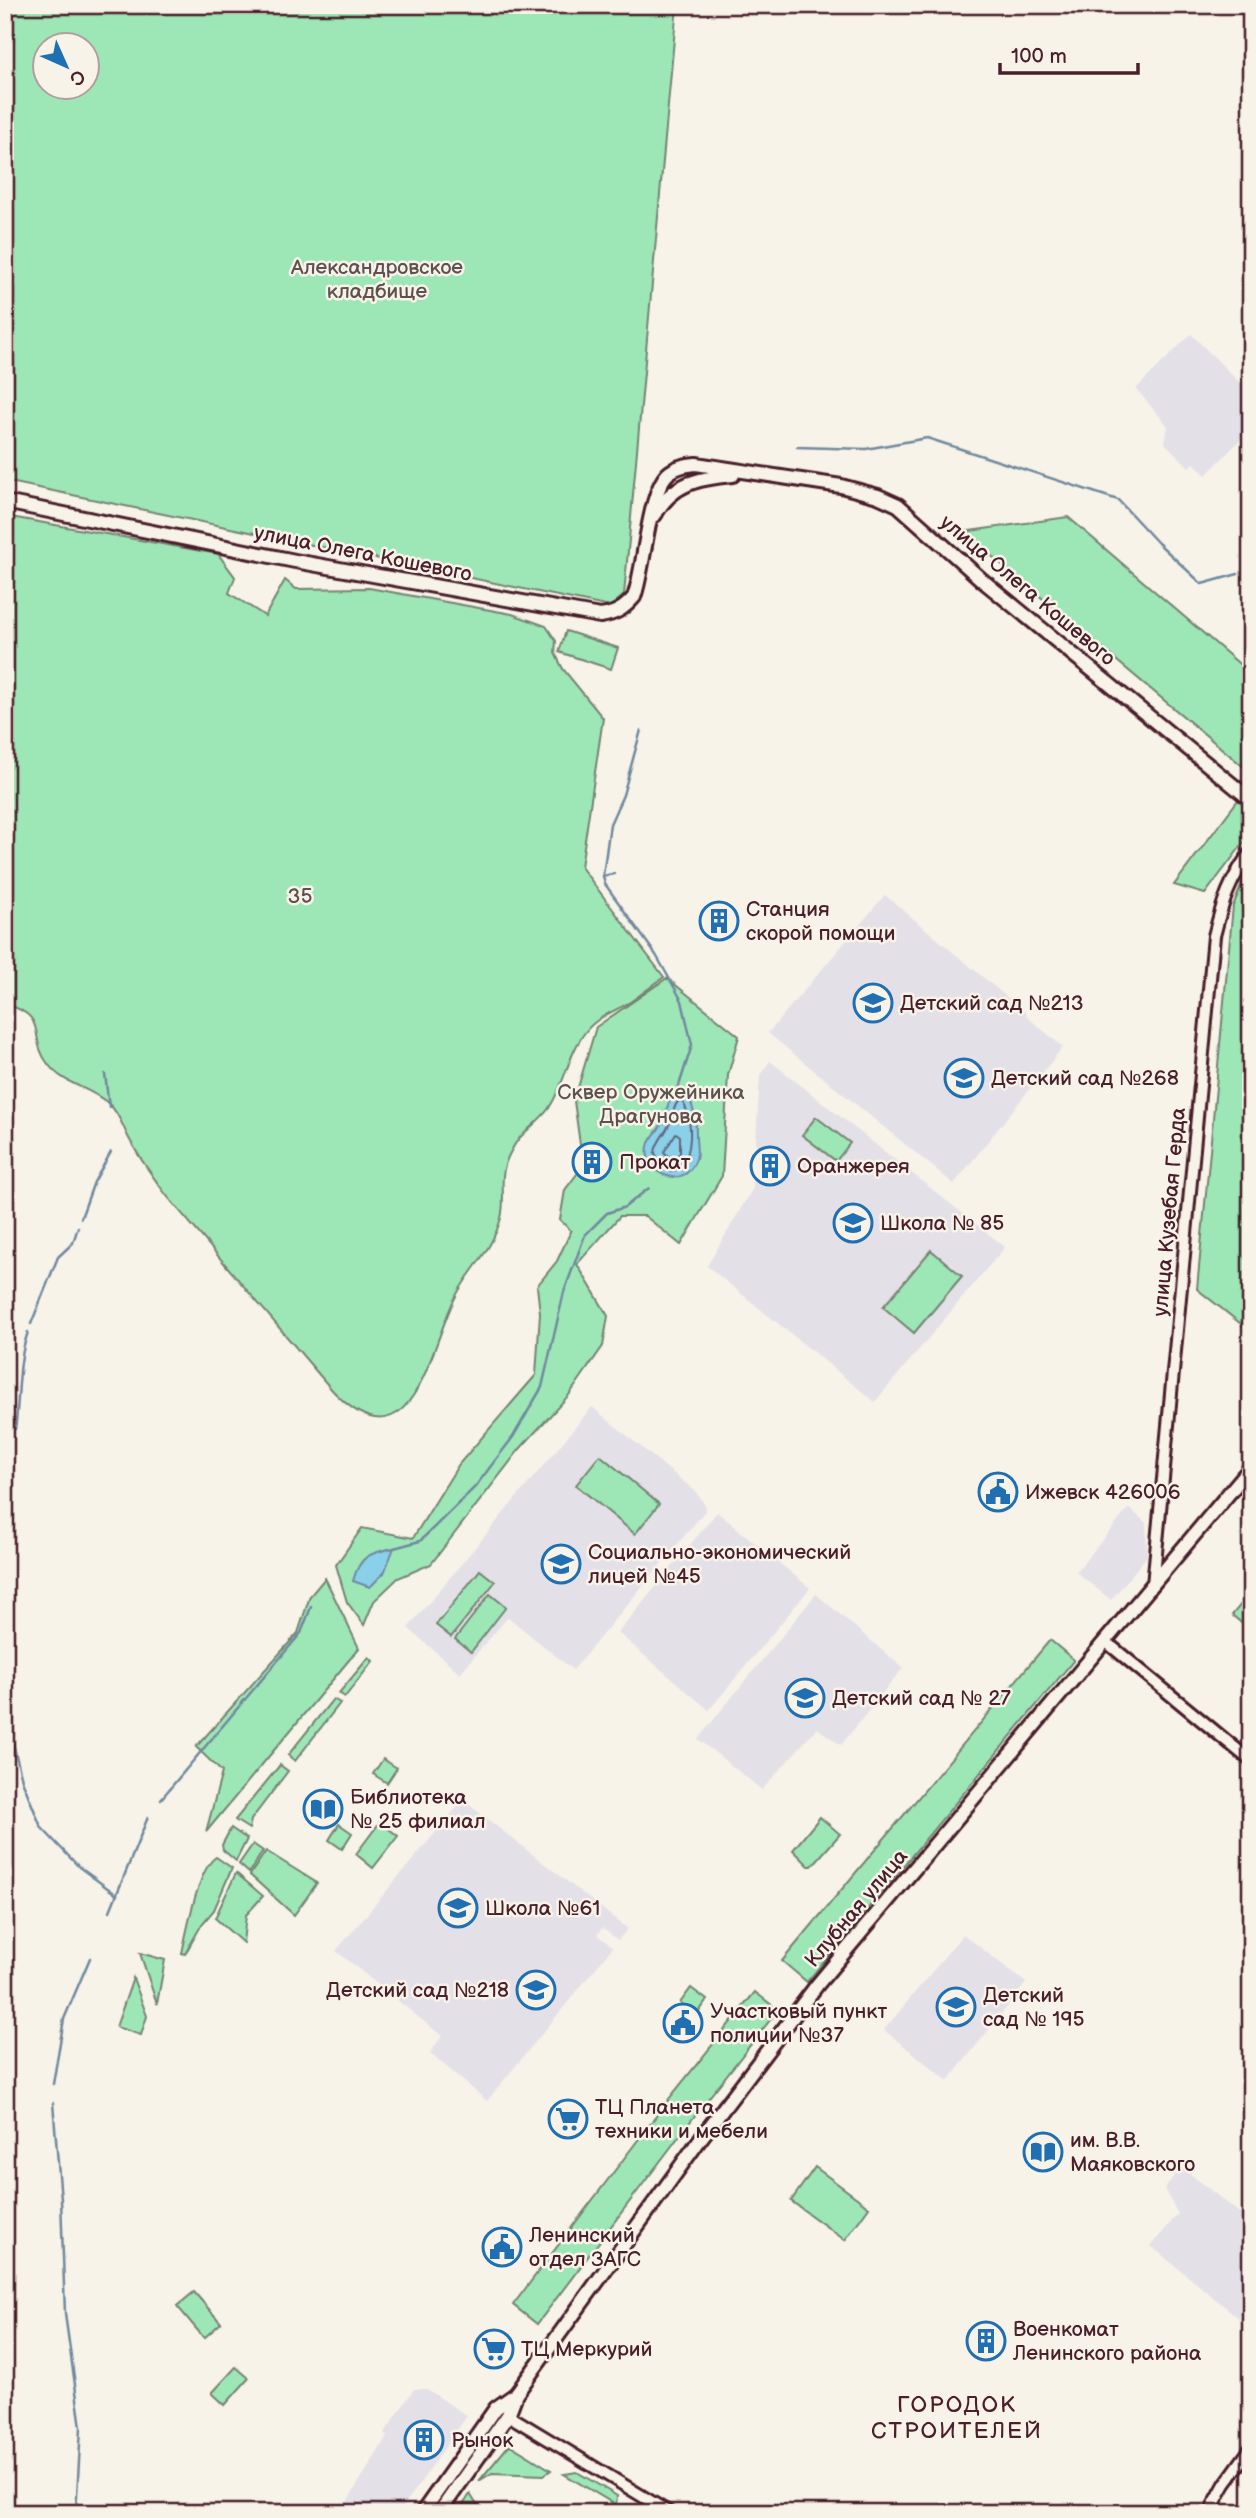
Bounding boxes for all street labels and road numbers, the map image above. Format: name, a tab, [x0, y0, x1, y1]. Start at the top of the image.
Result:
street label: улица Олега Кошевого	[935, 510, 1120, 671]
street label: улица Олега Кошевого	[252, 520, 474, 587]
street label: улица Кузебая Герда	[1148, 1106, 1191, 1318]
street label: Клубная улица	[800, 1844, 913, 1972]

